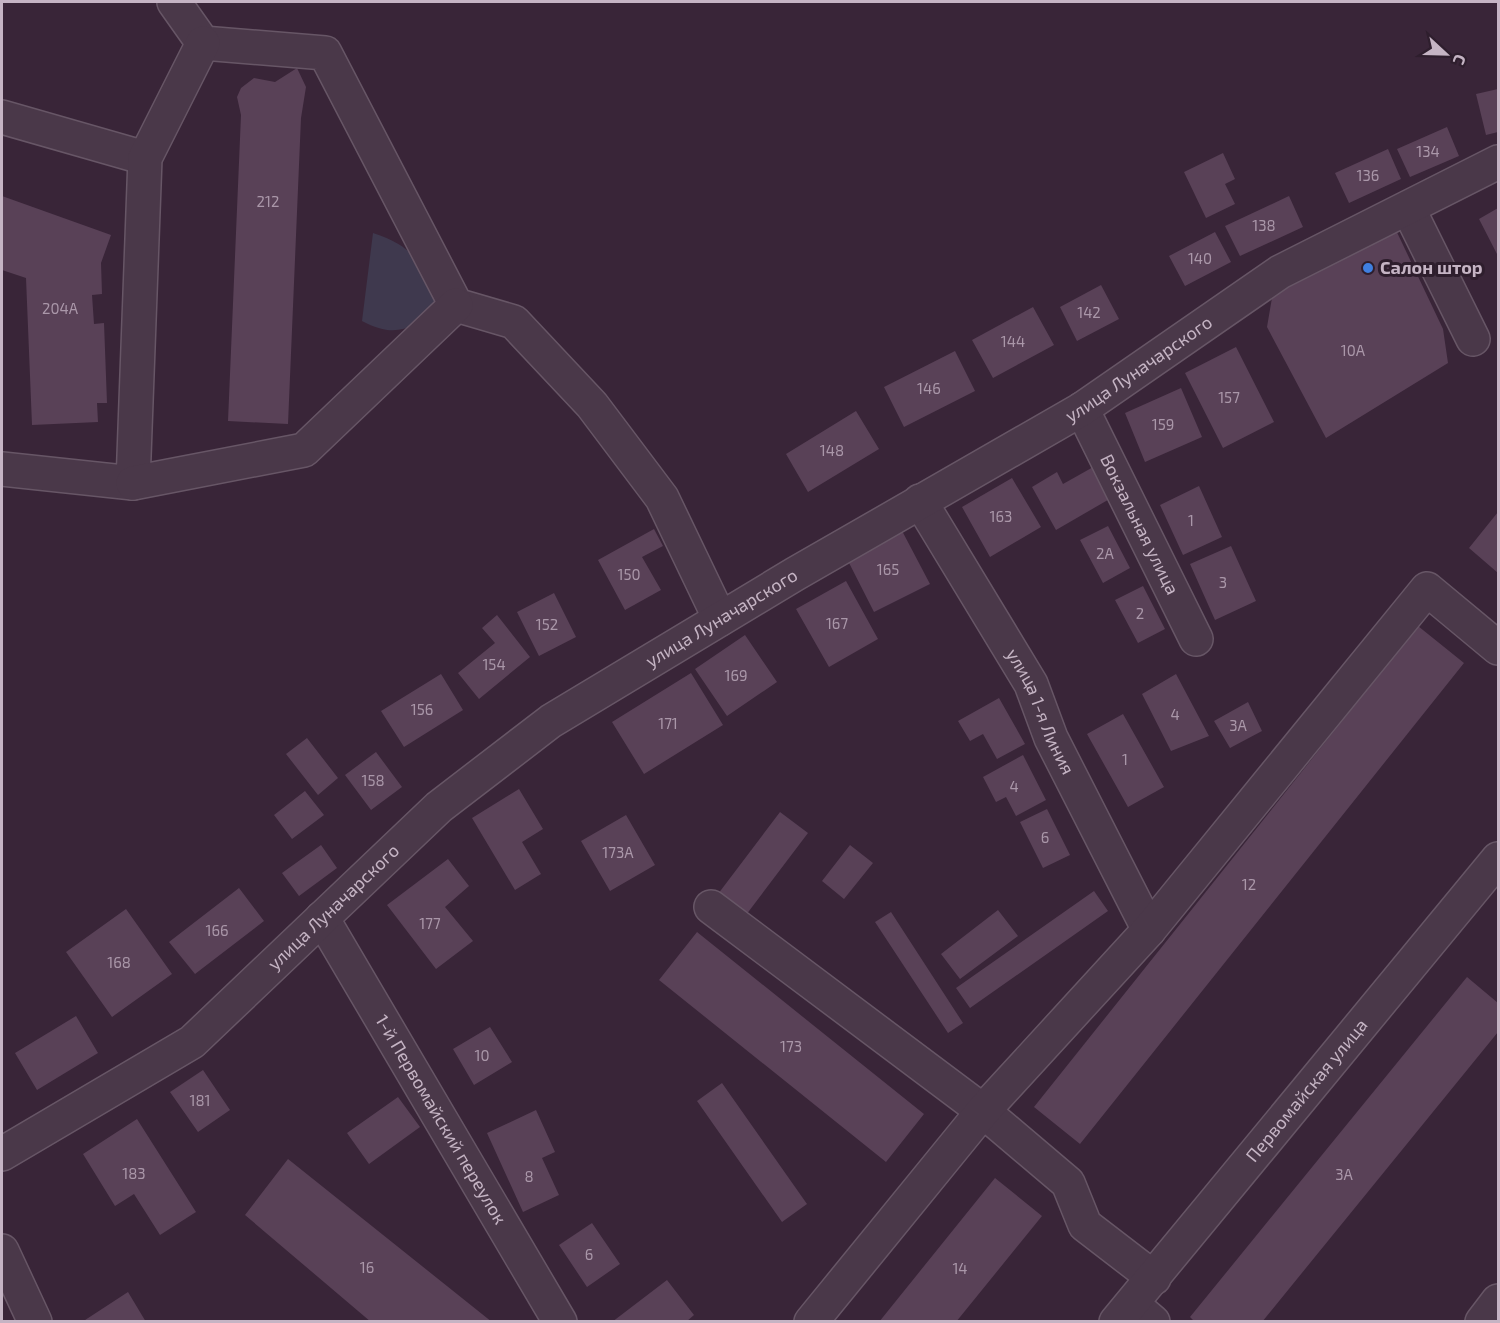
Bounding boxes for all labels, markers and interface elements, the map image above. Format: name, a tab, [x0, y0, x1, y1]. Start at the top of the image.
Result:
north arrow	[1416, 24, 1476, 84]
text: С	[1450, 52, 1471, 68]
house number: 134	[1416, 142, 1440, 160]
house number: 136	[1357, 166, 1379, 184]
house number: 212	[257, 192, 279, 210]
house number: 138	[1252, 216, 1276, 234]
house number: 140	[1188, 249, 1212, 267]
place label: Салон штор	[1380, 256, 1483, 278]
marker: Салон штор	[1361, 261, 1375, 275]
house number: 204А	[42, 299, 79, 317]
house number: 142	[1077, 303, 1101, 321]
street label: улица Луначарского	[1061, 310, 1216, 426]
house number: 144	[1001, 332, 1025, 350]
house number: 10А	[1341, 341, 1366, 359]
house number: 146	[917, 379, 941, 397]
house number: 157	[1218, 388, 1240, 406]
house number: 159	[1152, 415, 1174, 433]
house number: 148	[820, 441, 844, 459]
street label: Вокзальная улица	[1096, 450, 1184, 598]
house number: 163	[990, 507, 1012, 525]
house number: 1	[1188, 511, 1194, 529]
house number: 2А	[1096, 544, 1115, 562]
house number: 165	[877, 560, 899, 578]
street label: улица Луначарского	[641, 563, 801, 671]
house number: 150	[617, 565, 641, 583]
house number: 3	[1219, 573, 1227, 591]
house number: 2	[1136, 604, 1144, 622]
house number: 167	[826, 614, 848, 632]
house number: 152	[536, 615, 558, 633]
street label: улица 1-я Линия	[1002, 644, 1080, 778]
house number: 154	[482, 655, 506, 673]
house number: 169	[724, 666, 748, 684]
house number: 156	[411, 700, 433, 718]
house number: 4	[1170, 705, 1180, 723]
house number: 171	[658, 714, 678, 732]
house number: 3А	[1229, 716, 1248, 734]
house number: 1	[1122, 750, 1128, 768]
house number: 158	[361, 771, 385, 789]
house number: 4	[1009, 777, 1019, 795]
house number: 6	[1041, 828, 1049, 846]
street label: улица Луначарского	[263, 839, 403, 974]
house number: 173А	[602, 843, 634, 861]
house number: 12	[1242, 875, 1256, 893]
house number: 177	[419, 914, 441, 932]
house number: 166	[205, 921, 229, 939]
house number: 168	[107, 953, 131, 971]
street label: 1-й Первомайский переулок	[371, 1010, 512, 1228]
street label: Первомайская улица	[1241, 1014, 1372, 1166]
house number: 173	[780, 1037, 802, 1055]
house number: 10	[474, 1046, 490, 1064]
house number: 181	[189, 1091, 211, 1109]
house number: 183	[122, 1164, 146, 1182]
house number: 3А	[1335, 1165, 1354, 1183]
house number: 8	[524, 1167, 534, 1185]
house number: 6	[585, 1245, 593, 1263]
house number: 16	[360, 1258, 374, 1276]
house number: 14	[952, 1259, 968, 1277]

